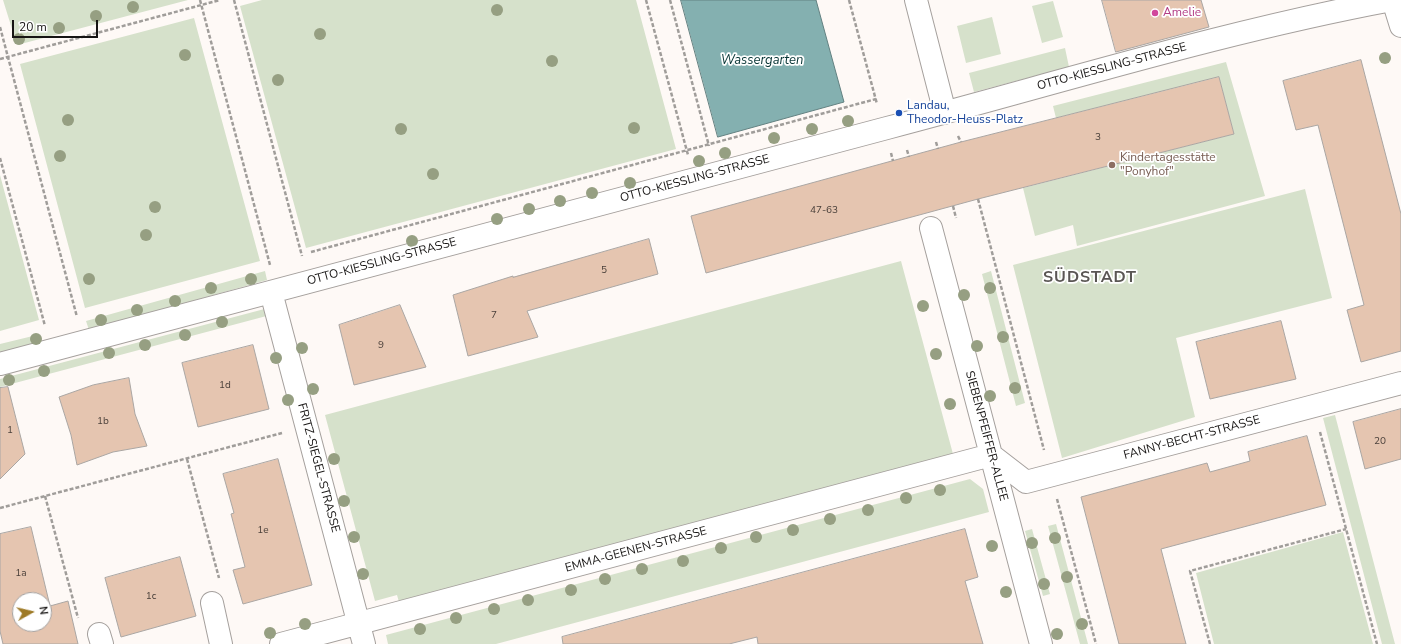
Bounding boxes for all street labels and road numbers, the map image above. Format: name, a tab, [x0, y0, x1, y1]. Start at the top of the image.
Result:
street label: OTTO-KIESSLING-STRASSE	[1036, 40, 1188, 94]
street label: OTTO-KIESSLING-STRASSE	[619, 152, 771, 206]
street label: OTTO-KIESSLING-STRASSE	[306, 235, 458, 289]
street label: SIEBENPFEIFFER-ALLEE	[962, 369, 1010, 503]
street label: FRITZ-SIEGEL-STRASSE	[294, 402, 342, 534]
street label: FANNY-BECHT-STRASSE	[1122, 413, 1262, 463]
street label: EMMA-GEENEN-STRASSE	[564, 524, 708, 576]

